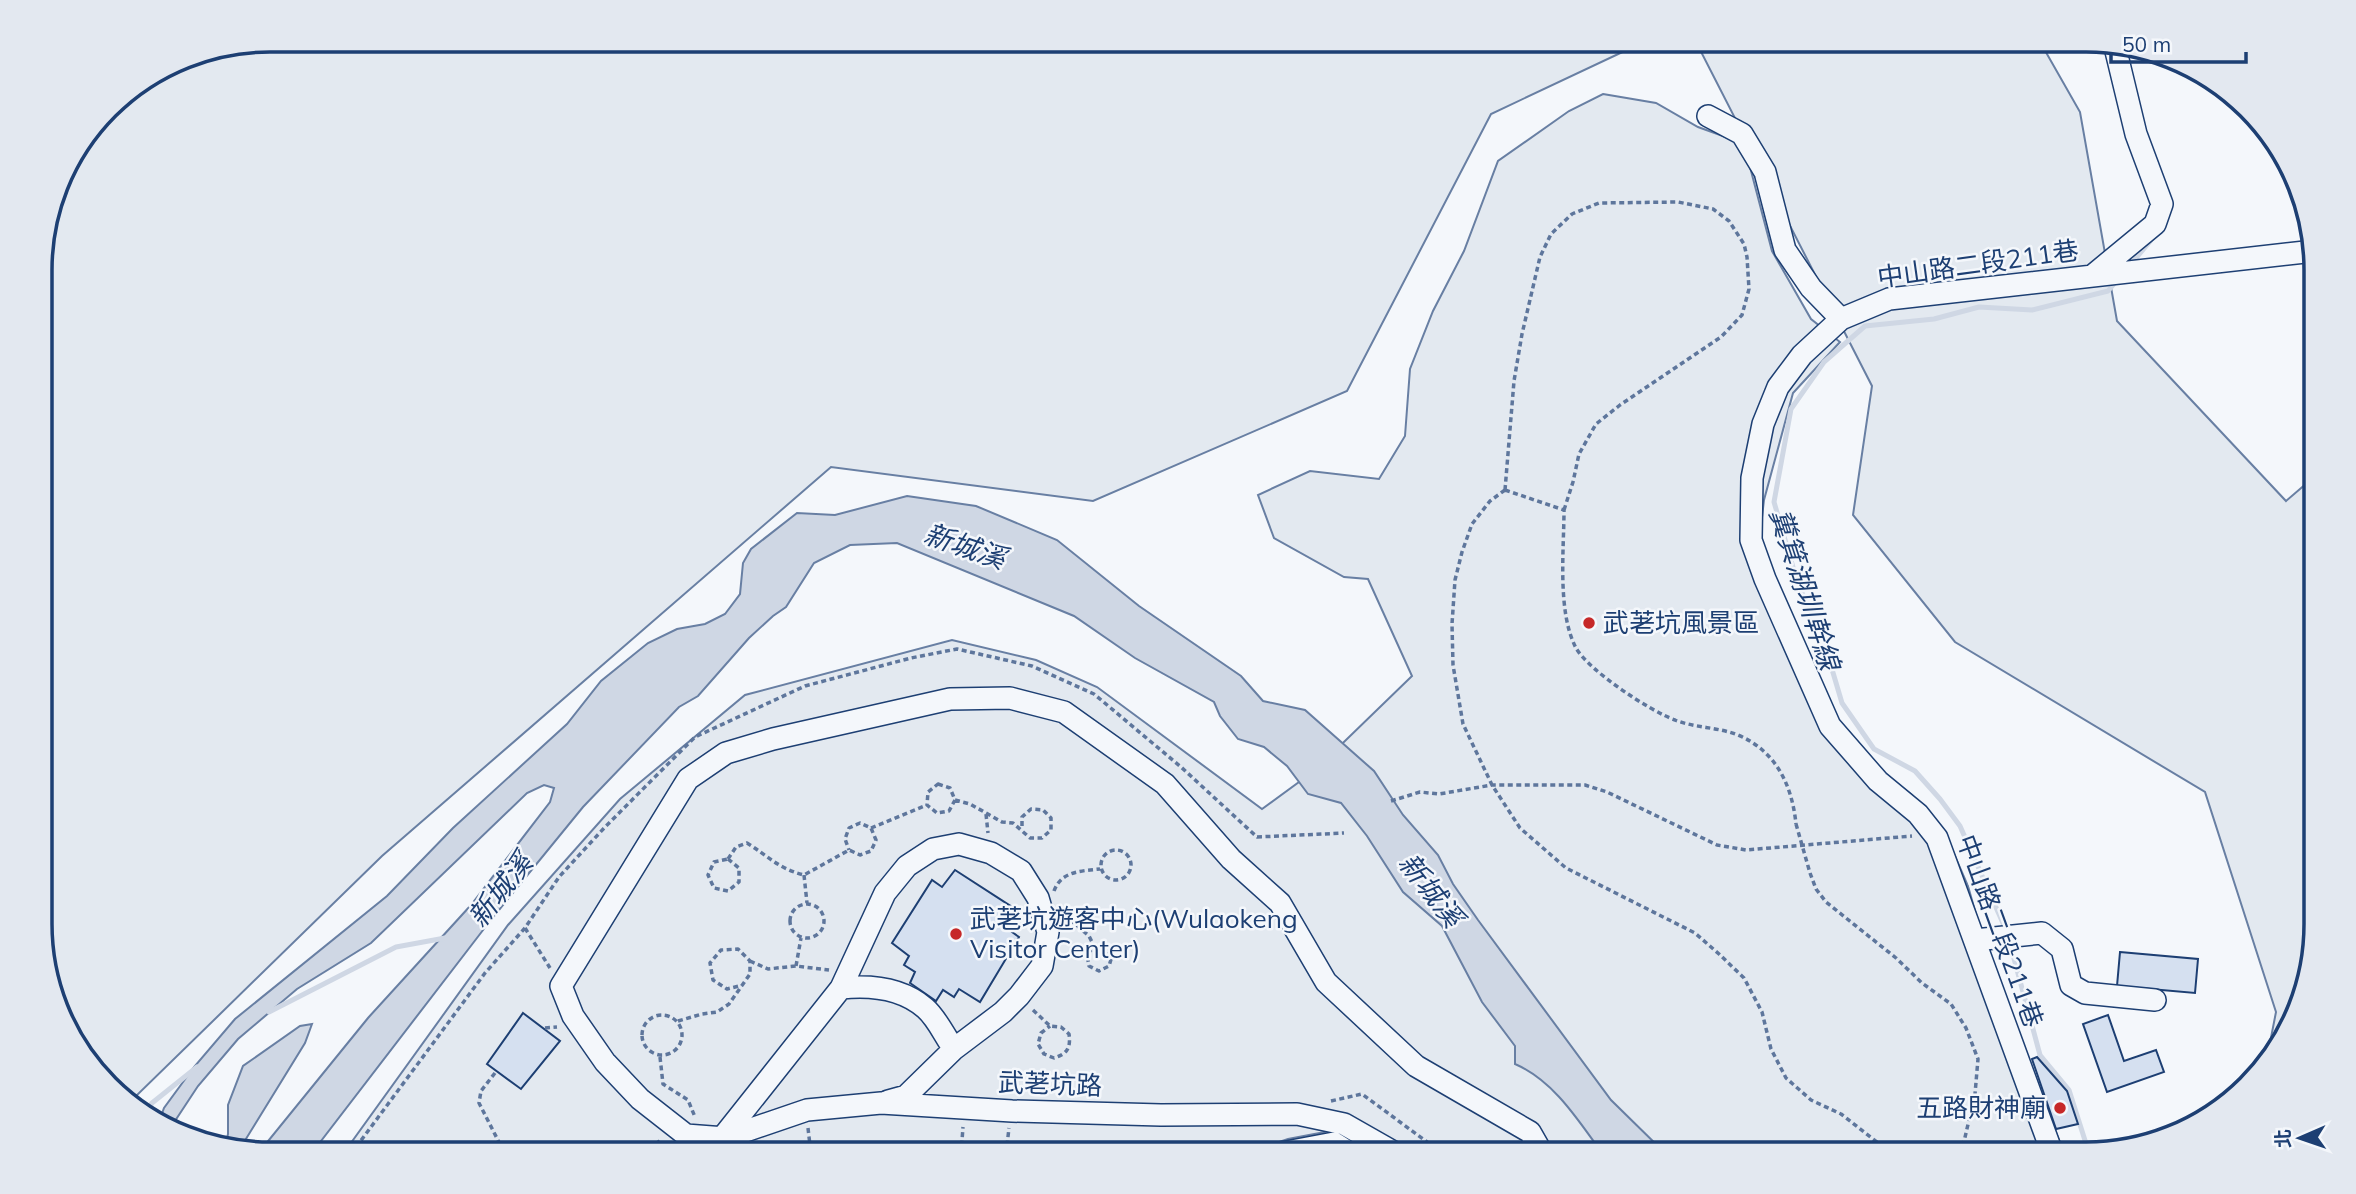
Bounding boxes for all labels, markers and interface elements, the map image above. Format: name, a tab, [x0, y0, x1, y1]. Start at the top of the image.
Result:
scale bar	[2111, 21, 2246, 65]
text: 50 m	[2122, 31, 2171, 57]
street label: 中山路二段211巷	[1875, 233, 2081, 294]
water label: 糞箕湖圳幹線	[1763, 504, 1849, 677]
water label: 新城溪	[920, 515, 1014, 577]
place label: 武荖坑風景區	[1603, 606, 1759, 639]
marker: 武荖坑風景區	[1581, 615, 1597, 631]
street label: 中山路二段211巷	[1950, 830, 2051, 1032]
water label: 新城溪	[460, 843, 542, 934]
water label: 新城溪	[1392, 846, 1473, 937]
place label: 武荖坑遊客中心(Wulaokeng Visitor Center)	[970, 902, 1298, 965]
marker: 武荖坑遊客中心(Wulaokeng Visitor Center)	[948, 926, 964, 942]
street label: 武荖坑路	[997, 1065, 1103, 1102]
place label: 五路財神廟	[1916, 1091, 2046, 1124]
marker: 五路財神廟	[2052, 1100, 2068, 1116]
north arrow	[2265, 1103, 2335, 1173]
text: 北	[2271, 1129, 2295, 1149]

